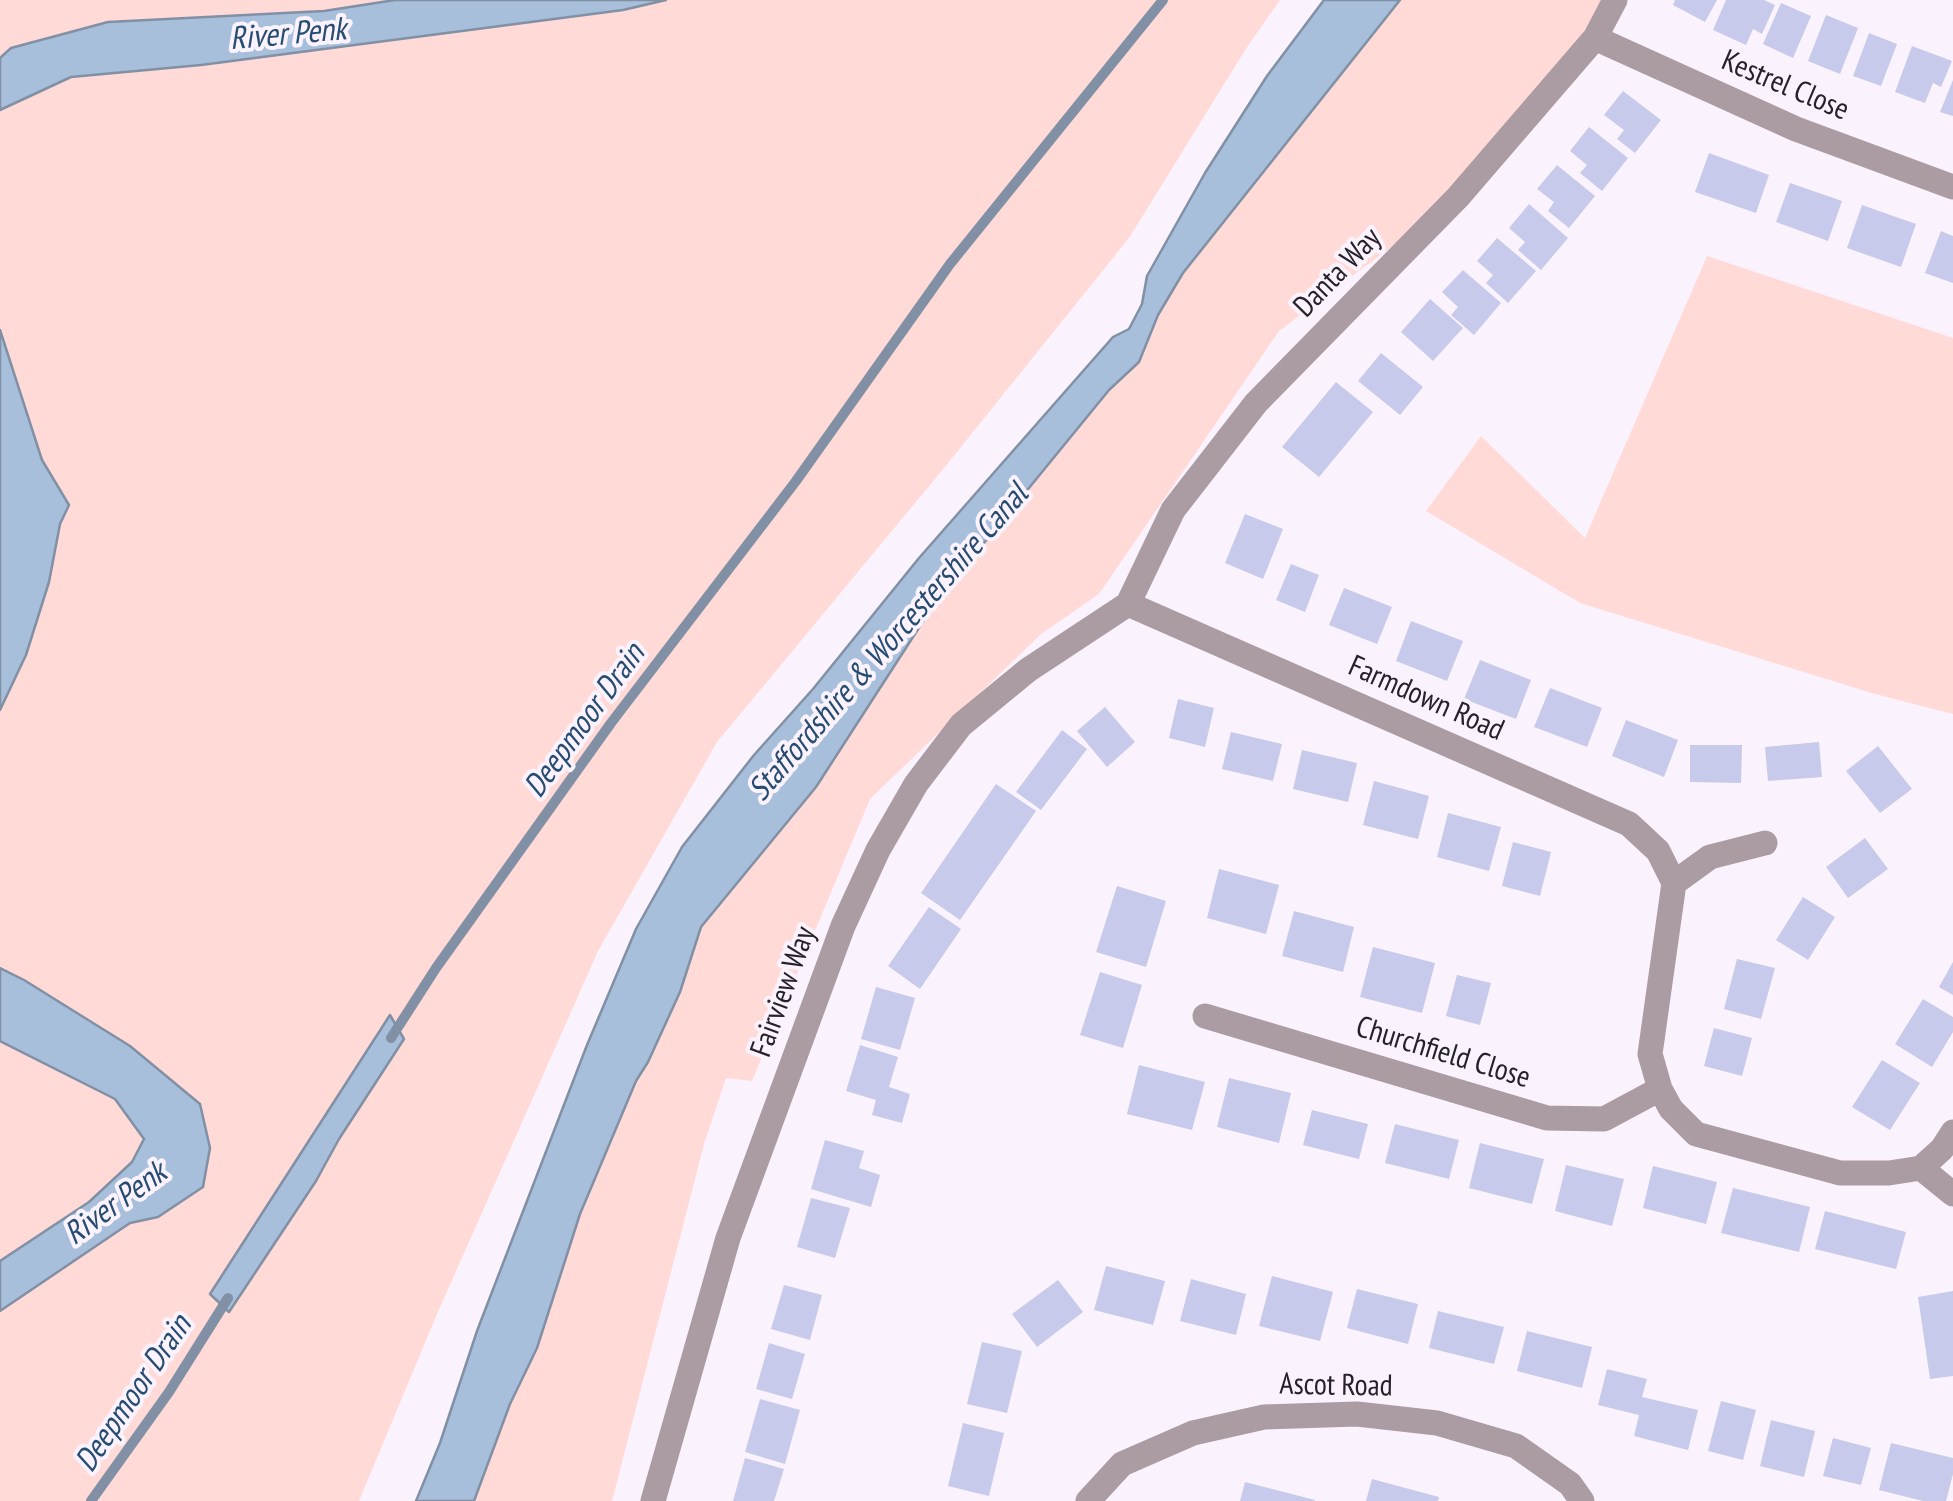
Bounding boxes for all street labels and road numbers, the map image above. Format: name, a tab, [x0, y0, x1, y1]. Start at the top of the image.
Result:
street label: Kestrel Close	[1716, 43, 1854, 129]
street label: Danta Way	[1287, 221, 1389, 325]
street label: Farmdown Road	[1343, 649, 1509, 749]
street label: Fairview Way	[744, 922, 824, 1062]
street label: Churchfield Close	[1352, 1009, 1534, 1097]
street label: Ascot Road	[1279, 1367, 1393, 1405]

